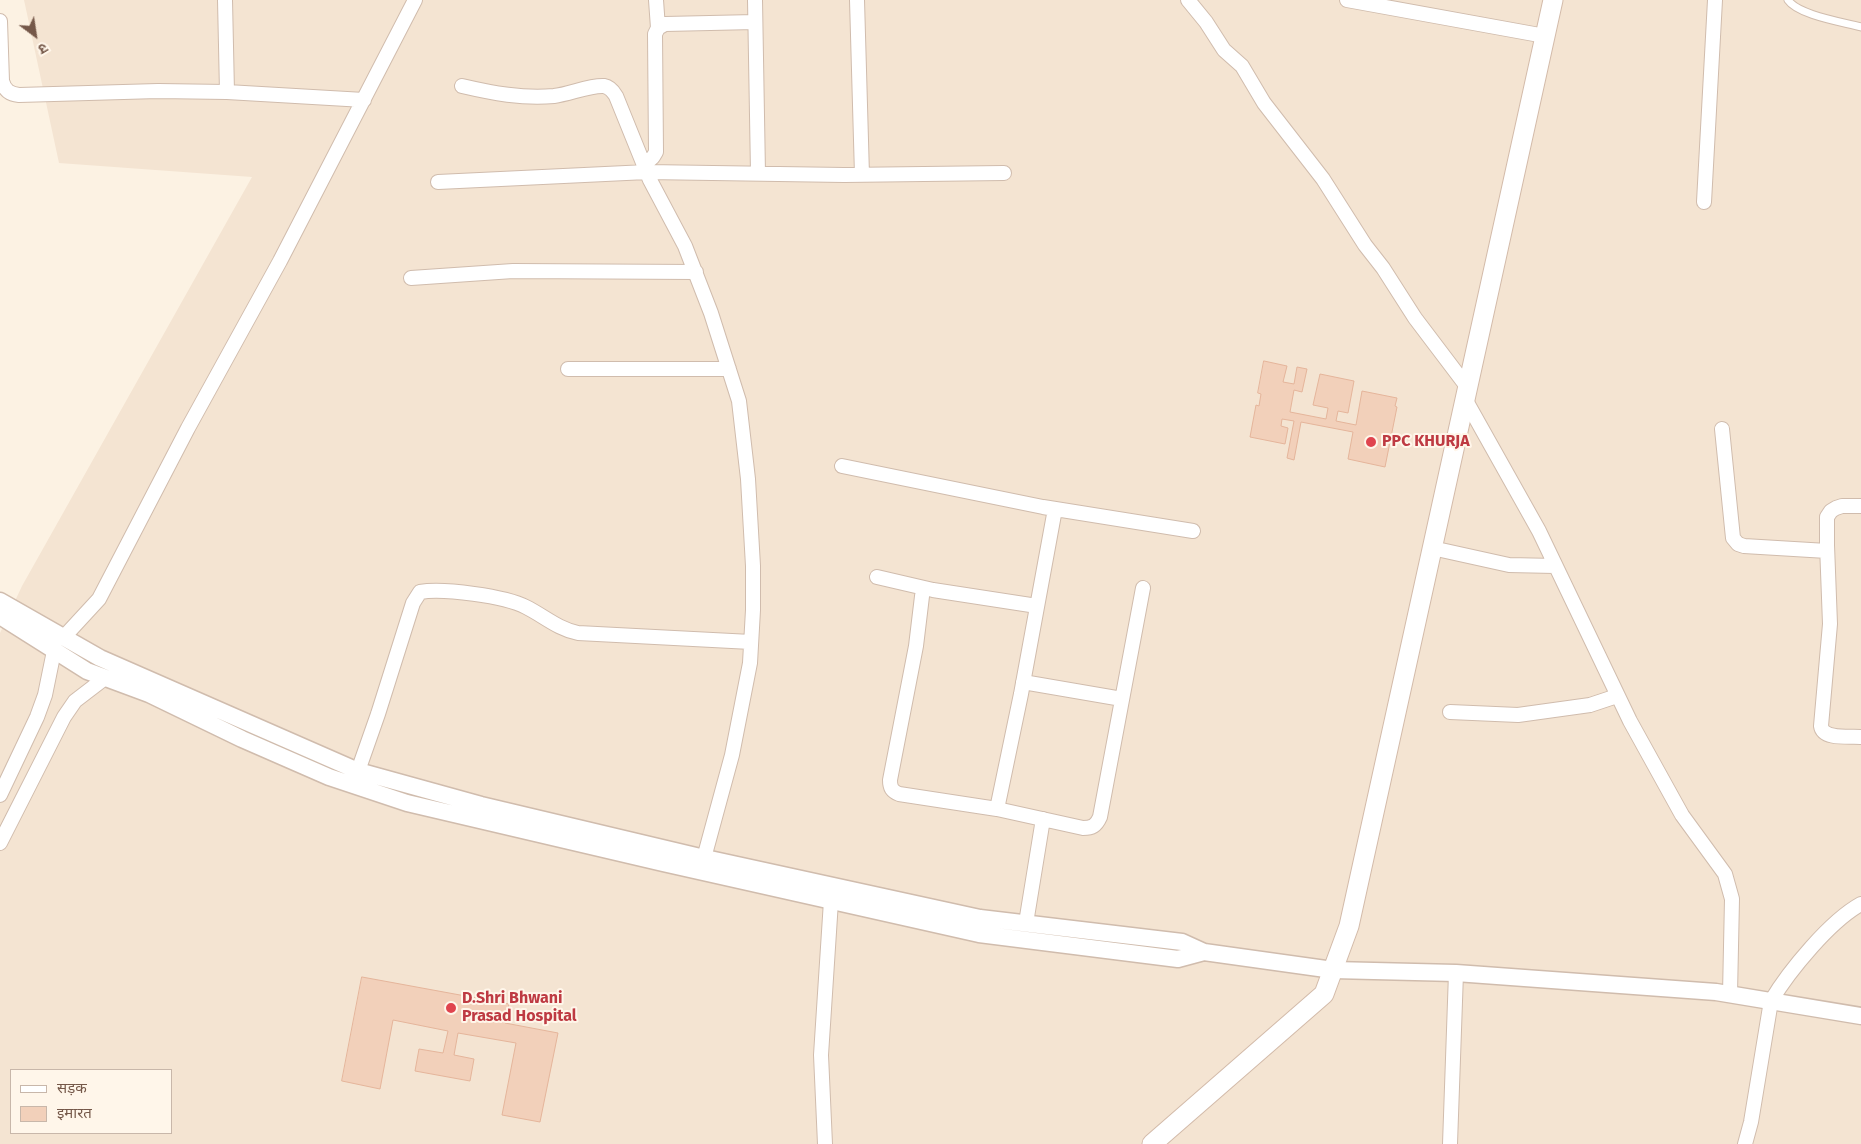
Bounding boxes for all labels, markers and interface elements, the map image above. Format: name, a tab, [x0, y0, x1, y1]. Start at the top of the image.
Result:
north arrow	[10, 10, 60, 60]
text: उ	[35, 39, 51, 58]
place label: PPC KHURJA	[1382, 432, 1470, 452]
marker: PPC KHURJA	[1364, 435, 1378, 449]
place label: D.Shri Bhwani Prasad Hospital	[462, 989, 577, 1027]
marker: D.Shri Bhwani Prasad Hospital	[444, 1001, 458, 1015]
legend	[10, 1069, 172, 1134]
text: सड़क	[57, 1079, 87, 1097]
text: इमारत	[57, 1104, 92, 1122]

